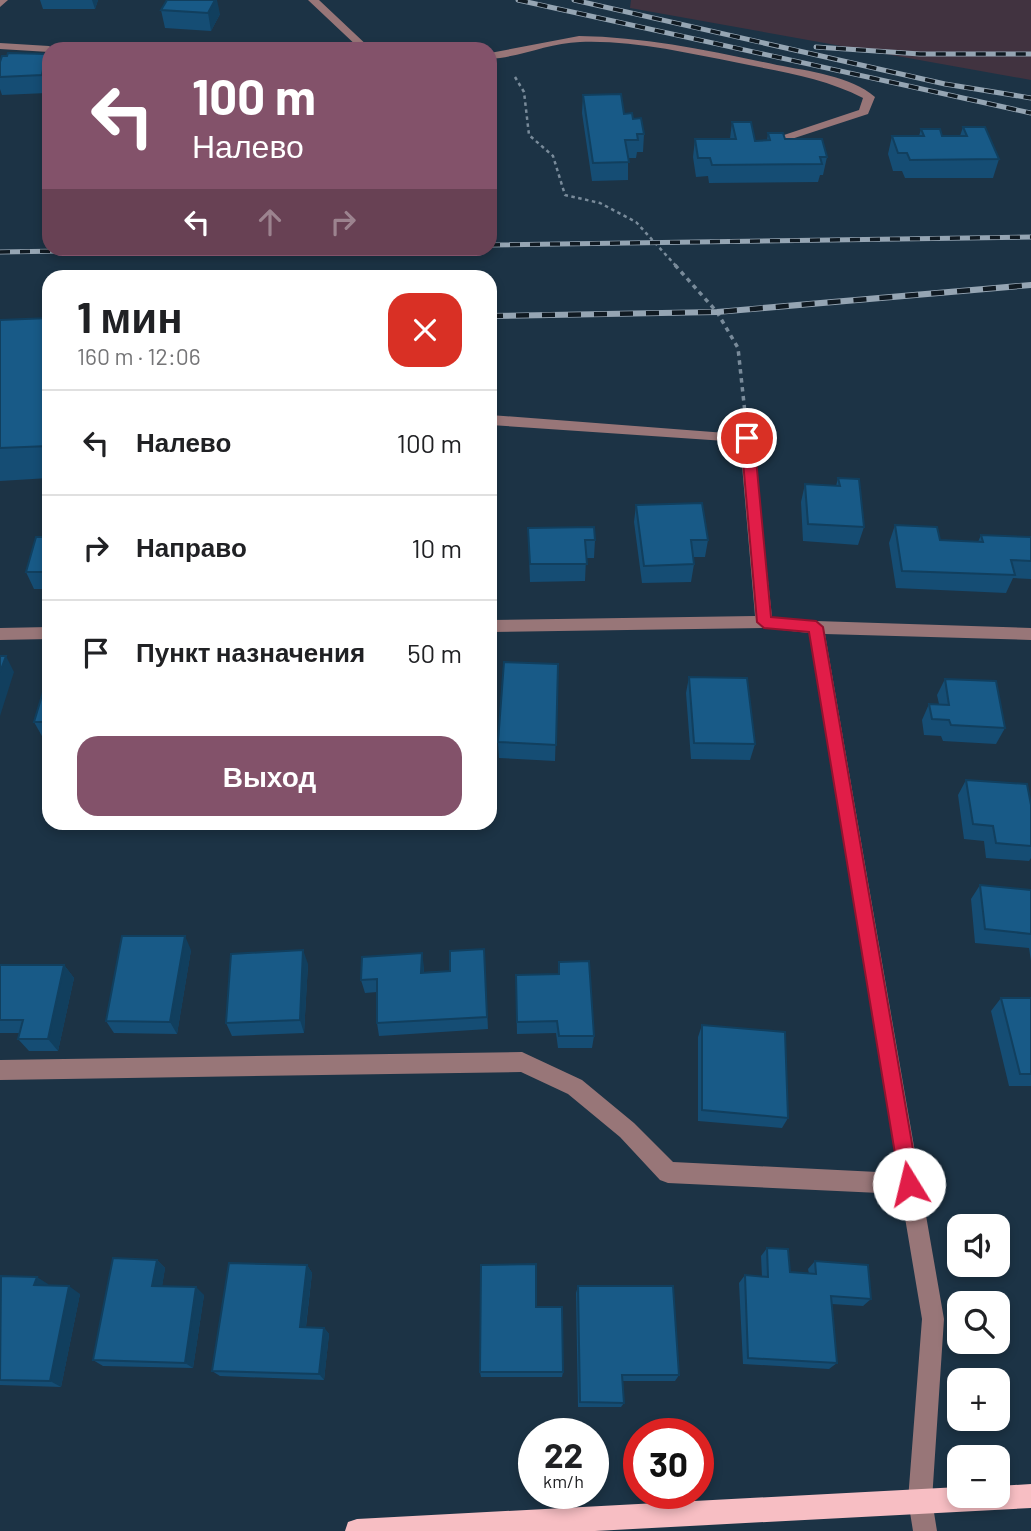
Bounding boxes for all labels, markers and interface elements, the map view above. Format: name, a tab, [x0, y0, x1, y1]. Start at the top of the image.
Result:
text: 100 m	[192, 66, 316, 125]
icon: left	[77, 70, 168, 161]
text: Налево	[192, 126, 304, 164]
icon: left	[178, 203, 216, 241]
icon: ahead	[251, 203, 289, 241]
icon: right	[324, 203, 362, 241]
text: 1 мин	[77, 291, 183, 341]
button: close	[388, 293, 462, 367]
text: 160 m · 12:06	[77, 342, 201, 370]
pin	[717, 408, 777, 468]
icon: arrive	[728, 419, 766, 457]
icon: left	[77, 424, 115, 462]
text: Налево	[136, 426, 231, 457]
text: 100 m	[397, 427, 462, 458]
icon: right	[77, 529, 115, 567]
text: Направо	[136, 531, 247, 562]
text: 10 m	[412, 532, 462, 563]
icon: arrive	[77, 634, 115, 672]
text: Пункт назначения	[136, 636, 365, 667]
text: 50 m	[407, 637, 462, 668]
button: Выход	[77, 736, 462, 816]
position arrow	[872, 1147, 946, 1221]
map controls	[947, 1214, 1010, 1508]
button: sound	[947, 1214, 1010, 1277]
button: search	[947, 1291, 1010, 1354]
button: +	[947, 1368, 1010, 1431]
speed limit sign: 30	[623, 1418, 714, 1509]
text: 22	[544, 1433, 583, 1475]
button: −	[947, 1445, 1010, 1508]
text: km/h	[543, 1470, 584, 1492]

